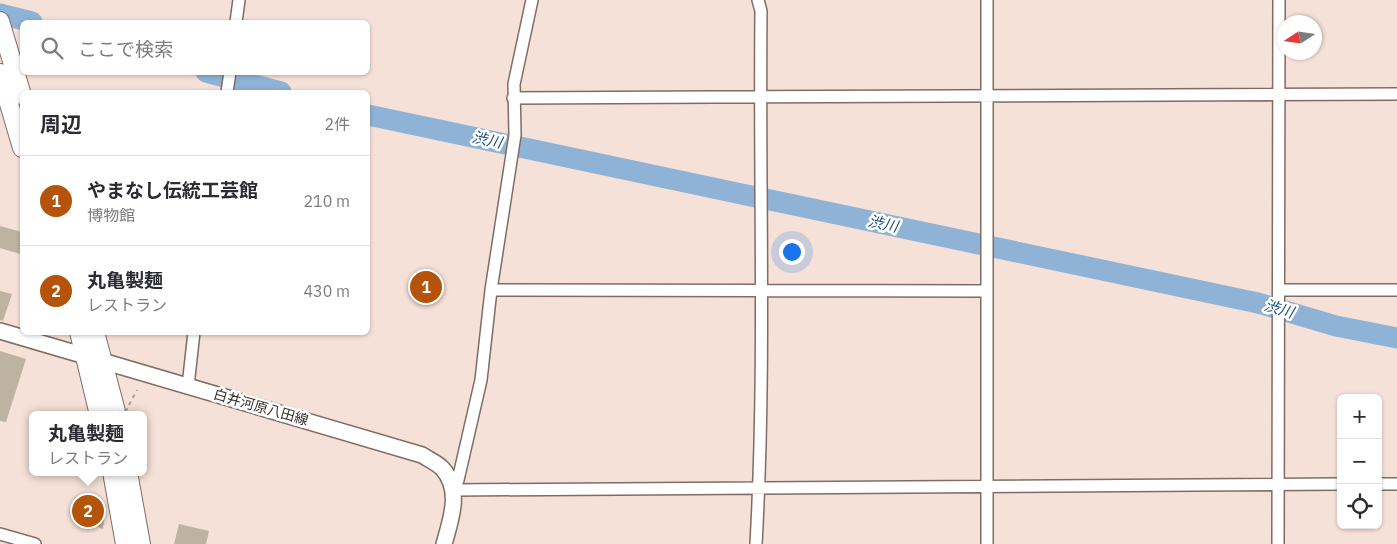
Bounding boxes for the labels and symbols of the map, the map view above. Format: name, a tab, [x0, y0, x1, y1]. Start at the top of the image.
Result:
north arrow	[1277, 15, 1322, 60]
water label: 渋川	[470, 127, 506, 152]
water label: 渋川	[866, 211, 902, 236]
your location	[779, 239, 805, 265]
pin: 1	[410, 268, 442, 306]
water label: 渋川	[1262, 295, 1298, 322]
street label: 白井河原八田線	[211, 385, 311, 429]
pin: 2	[72, 492, 104, 530]

